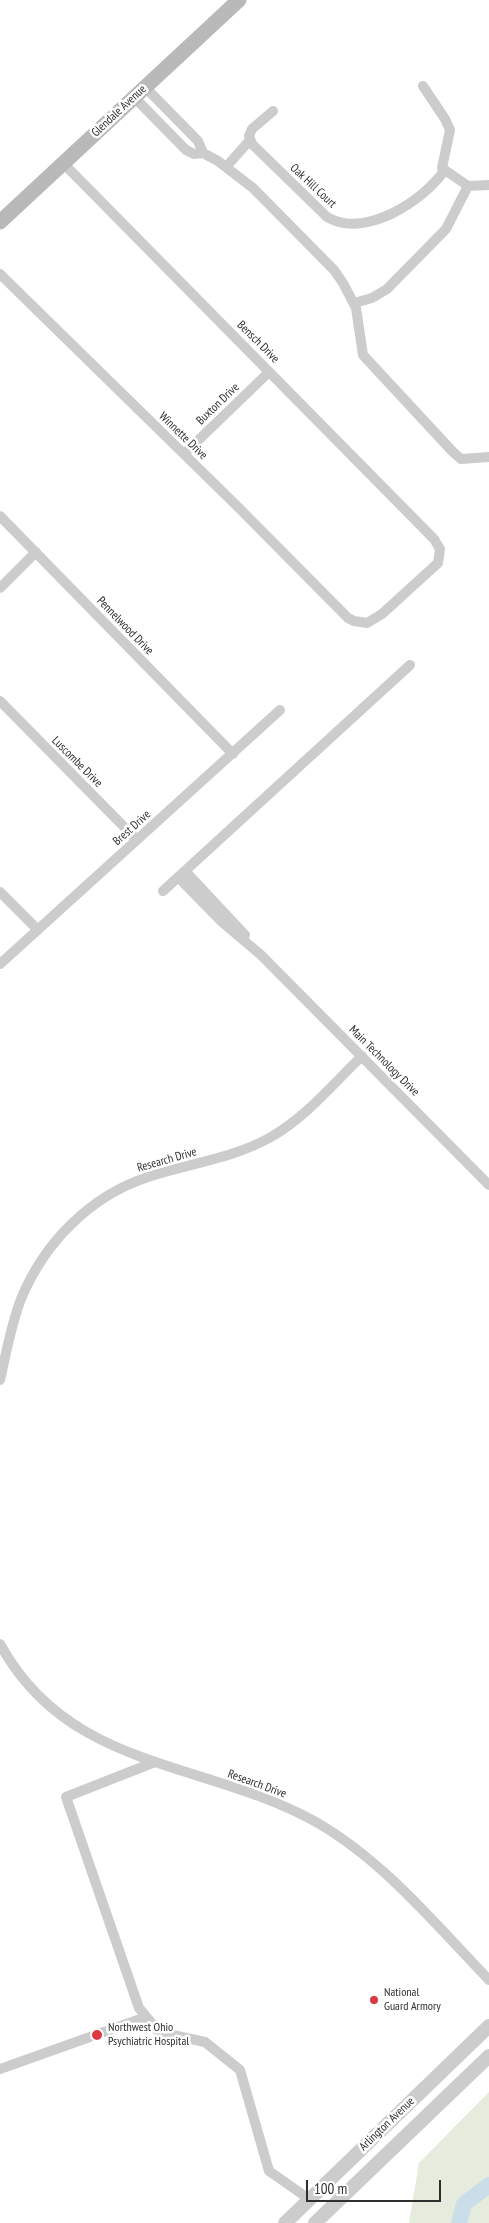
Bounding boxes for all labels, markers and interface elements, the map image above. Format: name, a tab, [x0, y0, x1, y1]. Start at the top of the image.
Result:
street label: Glendale Avenue	[89, 82, 149, 140]
street label: Oak Hill Court	[287, 161, 339, 211]
street label: Bensch Drive	[234, 318, 282, 366]
street label: Buxton Drive	[194, 380, 242, 428]
street label: Winnette Drive	[156, 409, 210, 463]
street label: Pennelwood Drive	[94, 594, 156, 658]
street label: Luscombe Drive	[49, 734, 105, 790]
street label: Brest Drive	[110, 807, 154, 849]
street label: Main Technology Drive	[346, 1023, 422, 1099]
street label: Research Drive	[136, 1145, 198, 1175]
street label: Research Drive	[226, 1767, 288, 1801]
place label: National Guard Armory	[384, 1986, 441, 2014]
marker: National Guard Armory	[368, 1994, 380, 2006]
place label: Northwest Ohio Psychiatric Hospital	[108, 2021, 189, 2049]
marker: Northwest Ohio Psychiatric Hospital	[90, 2028, 104, 2042]
street label: Arlington Avenue	[356, 2094, 418, 2154]
scale bar	[309, 2170, 444, 2202]
text: 100 m	[314, 2179, 347, 2198]

